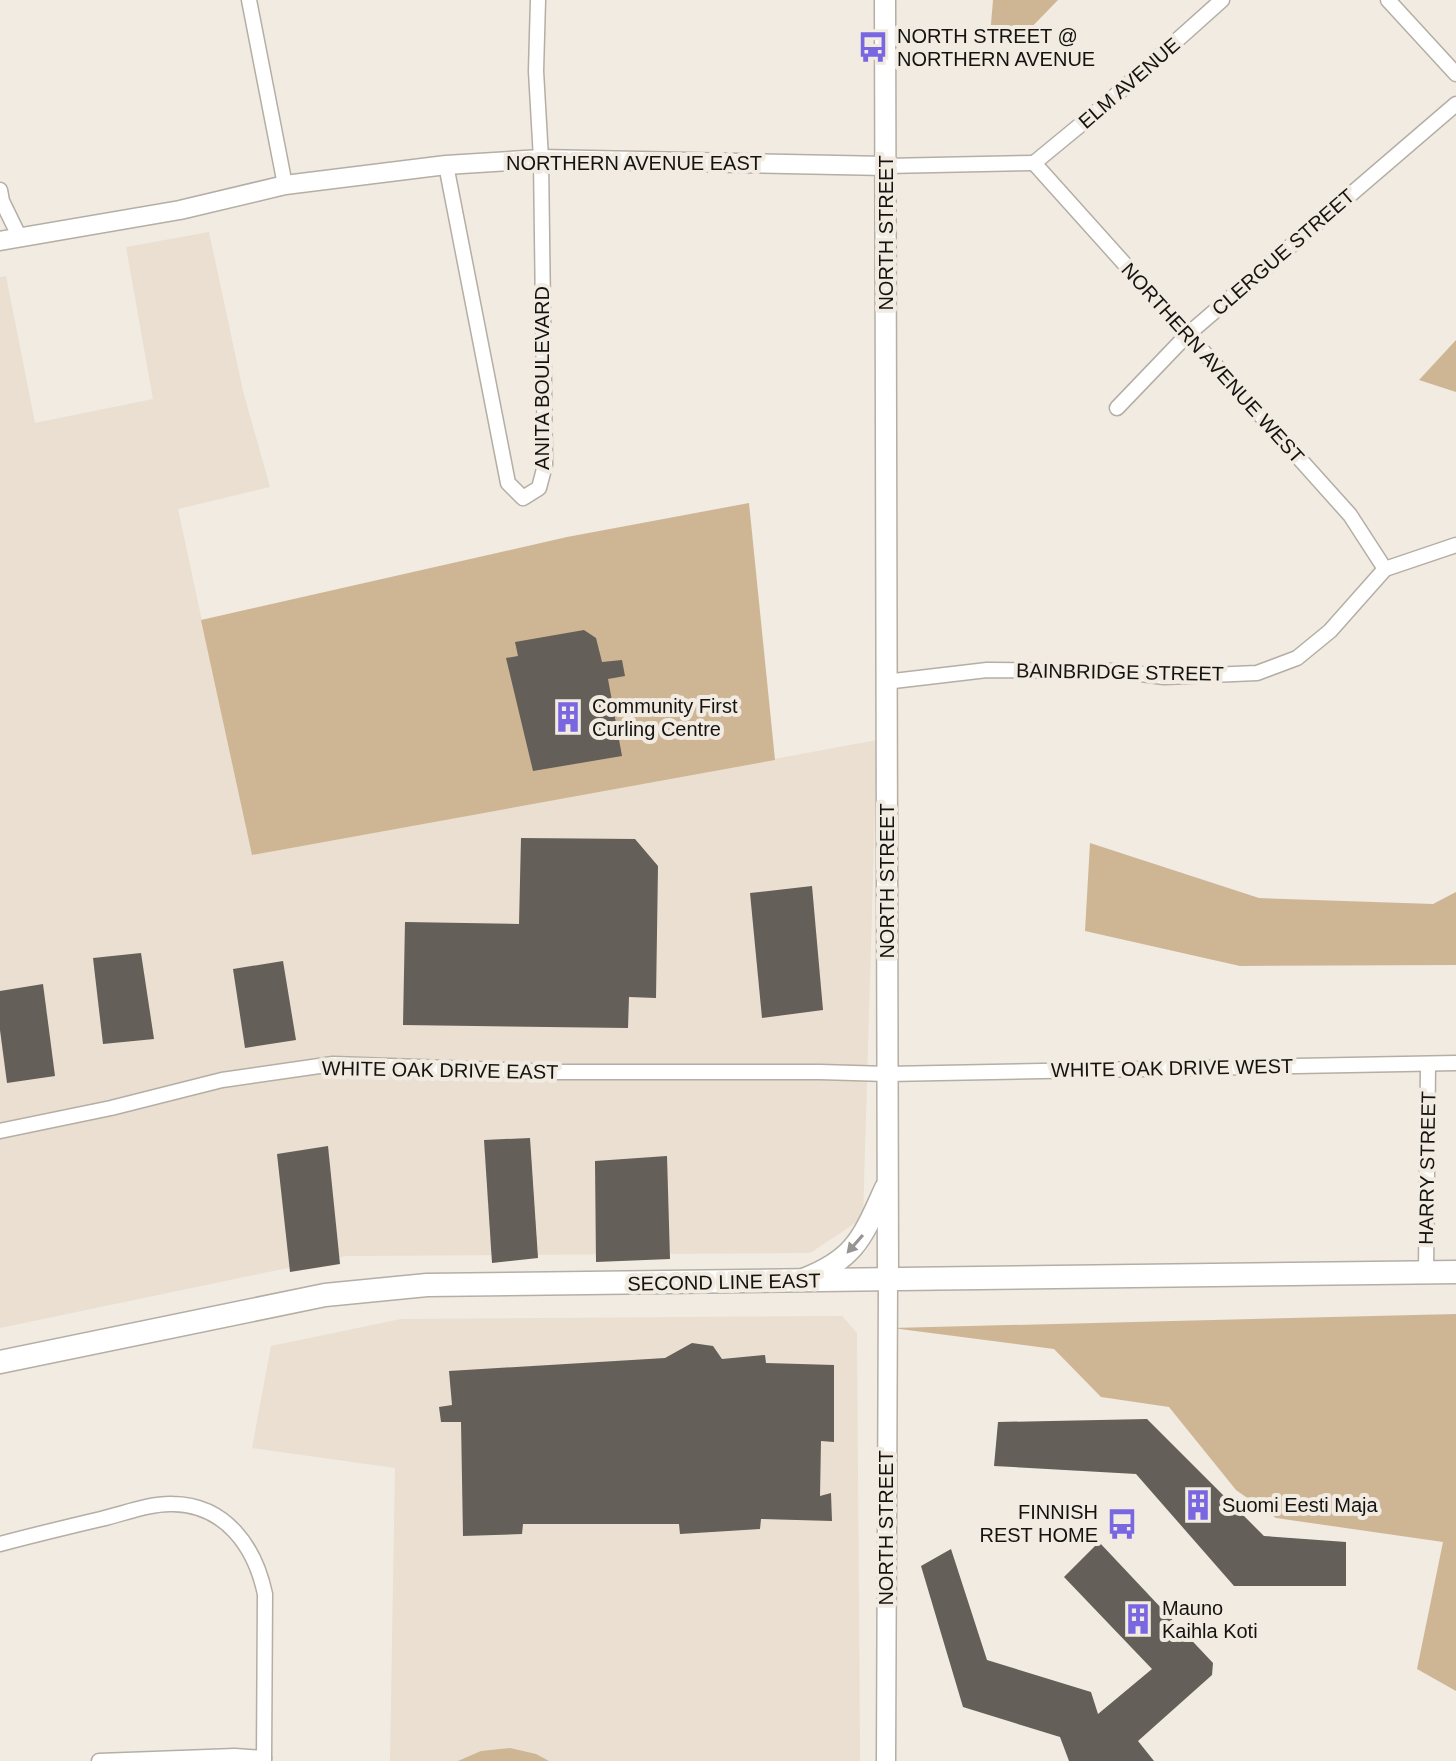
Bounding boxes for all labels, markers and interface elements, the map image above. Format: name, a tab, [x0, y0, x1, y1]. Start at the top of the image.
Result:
place label: NORTH STREET @ NORTHERN AVENUE	[897, 25, 1095, 70]
bus stop icon: NORTH STREET @ NORTHERN AVENUE	[856, 30, 890, 64]
street label: ELM AVENUE	[1074, 33, 1184, 133]
street label: NORTHERN AVENUE EAST	[506, 152, 762, 174]
street label: NORTH STREET	[875, 155, 897, 311]
street label: CLERGUE STREET	[1207, 184, 1359, 320]
street label: NORTHERN AVENUE WEST	[1117, 258, 1309, 468]
street label: ANITA BOULEVARD	[531, 286, 553, 470]
street label: BAINBRIDGE STREET	[1016, 659, 1224, 685]
place label: Community First Curling Centre	[592, 695, 738, 740]
building icon: Community First Curling Centre	[551, 700, 585, 734]
street label: NORTH STREET	[876, 803, 898, 959]
street label: WHITE OAK DRIVE WEST	[1051, 1055, 1293, 1081]
street label: WHITE OAK DRIVE EAST	[321, 1057, 559, 1083]
street label: HARRY STREET	[1415, 1091, 1439, 1245]
one-way arrow	[847, 1234, 864, 1254]
street label: SECOND LINE EAST	[627, 1269, 821, 1295]
street label: NORTH STREET	[875, 1450, 897, 1606]
building icon: Suomi Eesti Maja	[1181, 1488, 1215, 1522]
place label: Suomi Eesti Maja	[1222, 1494, 1378, 1516]
place label: FINNISH REST HOME	[979, 1501, 1098, 1546]
bus stop icon: FINNISH REST HOME	[1105, 1507, 1139, 1541]
place label: Mauno Kaihla Koti	[1162, 1597, 1258, 1642]
building icon: Mauno Kaihla Koti	[1121, 1602, 1155, 1636]

